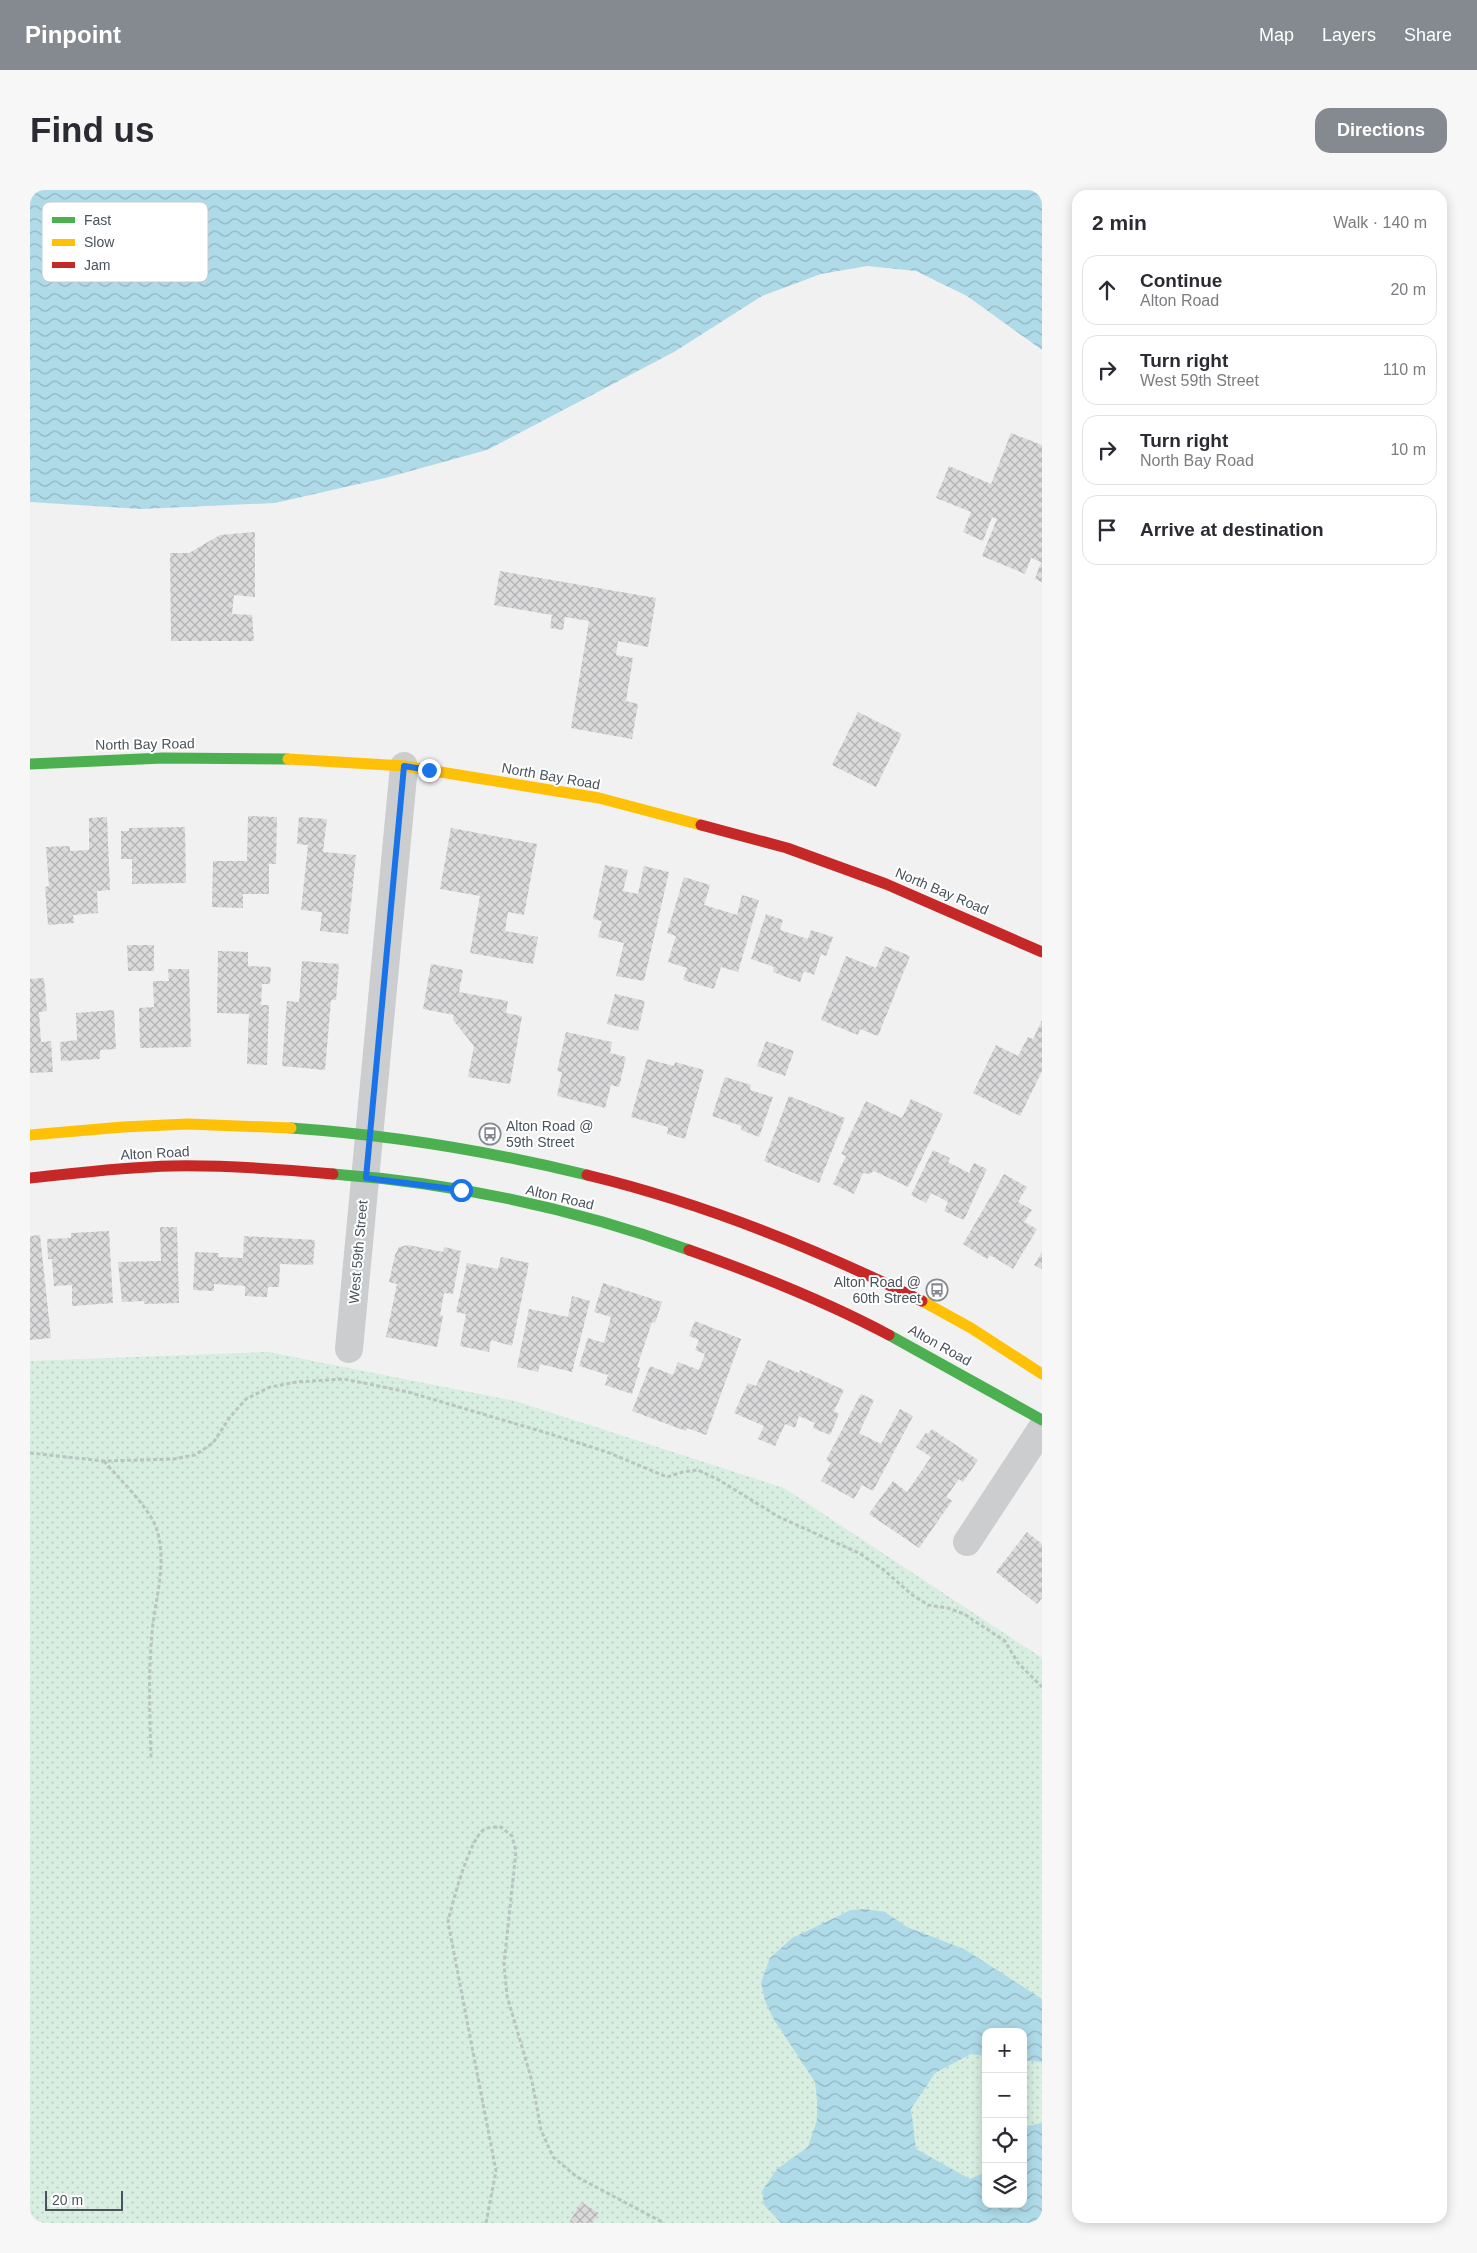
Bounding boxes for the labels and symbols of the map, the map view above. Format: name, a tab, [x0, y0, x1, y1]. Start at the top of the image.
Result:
legend	[42, 202, 208, 282]
text: Fast	[84, 212, 111, 228]
text: Slow	[84, 234, 115, 250]
text: Jam	[84, 257, 110, 273]
street label: North Bay Road	[95, 735, 195, 753]
route end	[418, 759, 441, 782]
street label: North Bay Road	[501, 759, 601, 793]
street label: North Bay Road	[893, 864, 991, 918]
place label: Alton Road @ 59th Street	[506, 1118, 593, 1150]
bus stop icon: Alton Road @ 59th Street	[478, 1122, 502, 1146]
street label: Alton Road	[120, 1143, 190, 1163]
route start	[450, 1179, 473, 1202]
street label: Alton Road	[524, 1181, 596, 1213]
street label: West 59th Street	[345, 1199, 371, 1305]
place label: Alton Road @ 60th Street	[834, 1274, 921, 1306]
bus stop icon: Alton Road @ 60th Street	[925, 1278, 949, 1302]
street label: Alton Road	[906, 1321, 974, 1369]
scale bar	[45, 2188, 122, 2211]

